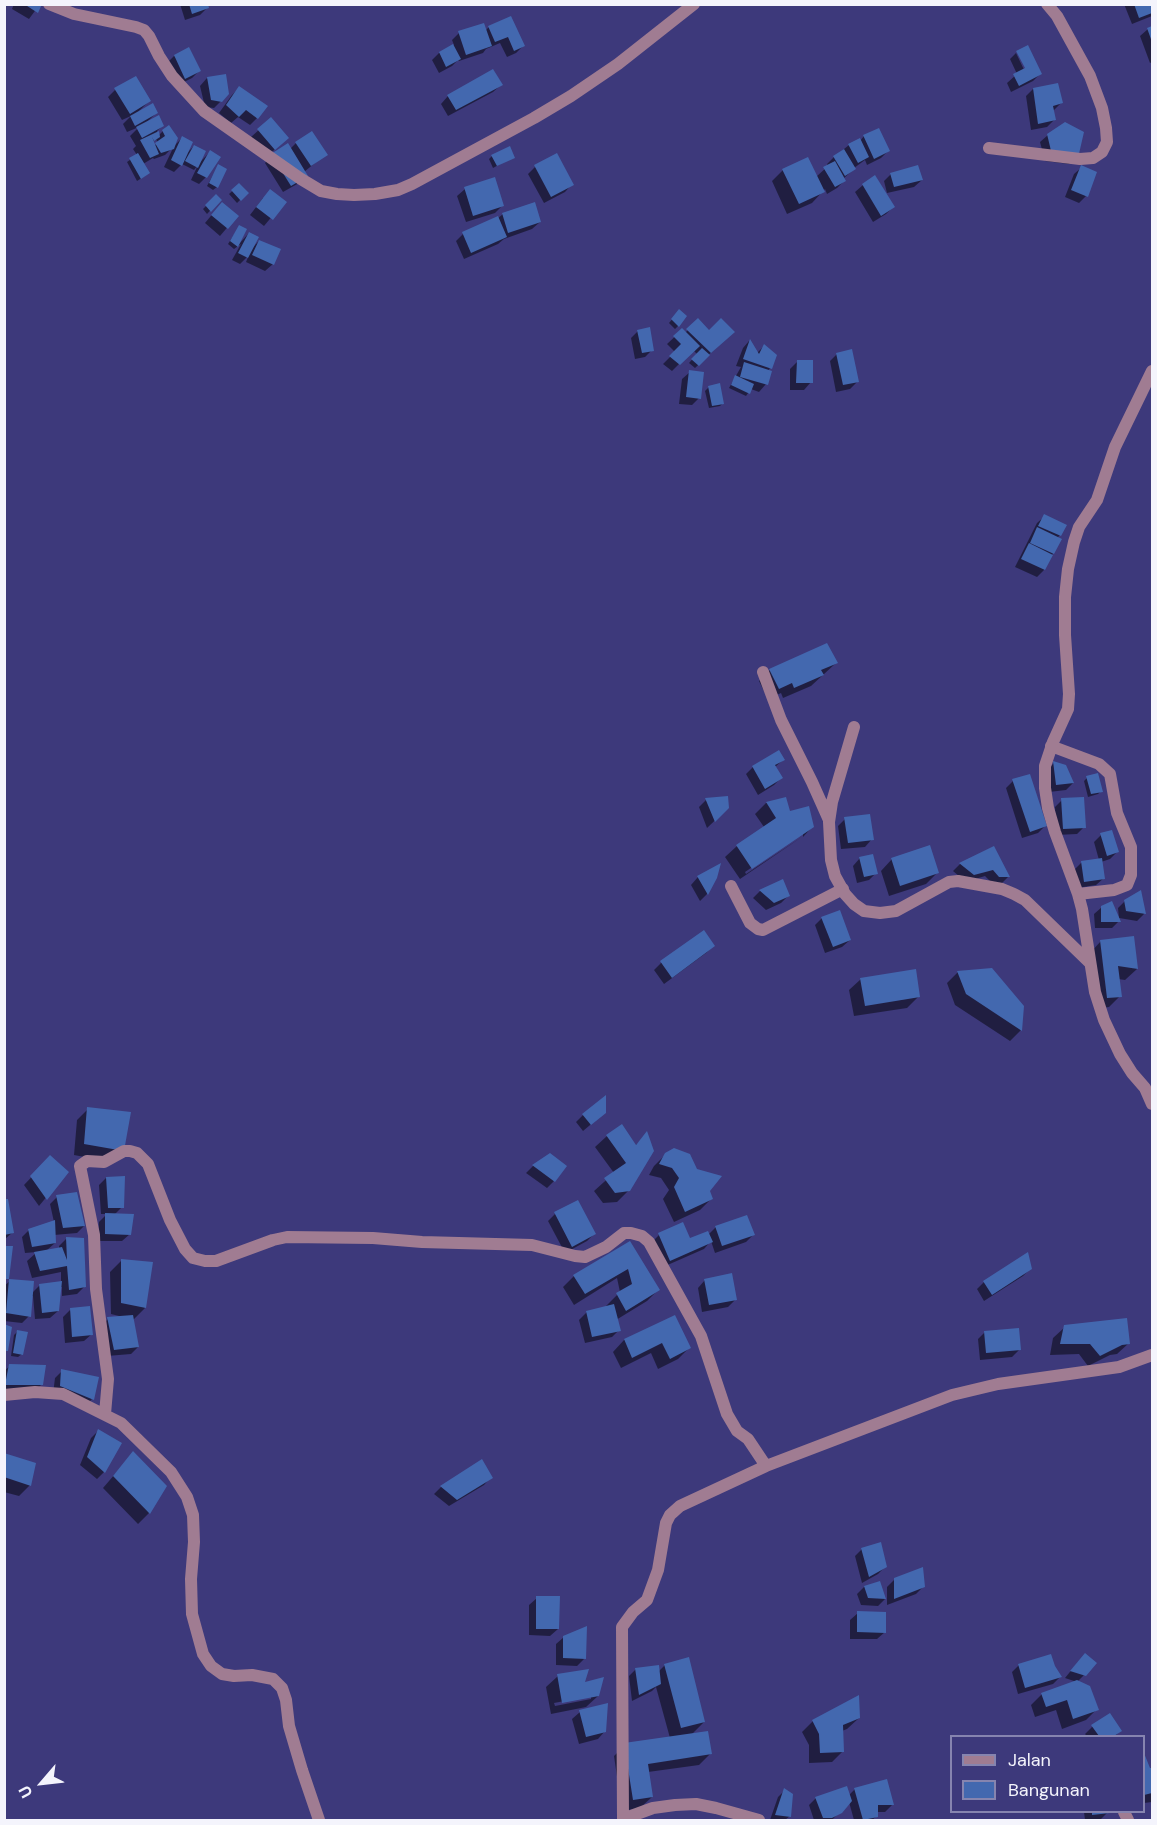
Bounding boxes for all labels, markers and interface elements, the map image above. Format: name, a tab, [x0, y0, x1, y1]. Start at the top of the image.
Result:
legend	[950, 1735, 1145, 1813]
text: Jalan	[1008, 1748, 1051, 1772]
north arrow	[12, 1753, 72, 1813]
text: Bangunan	[1008, 1778, 1090, 1802]
text: U	[14, 1782, 38, 1801]

